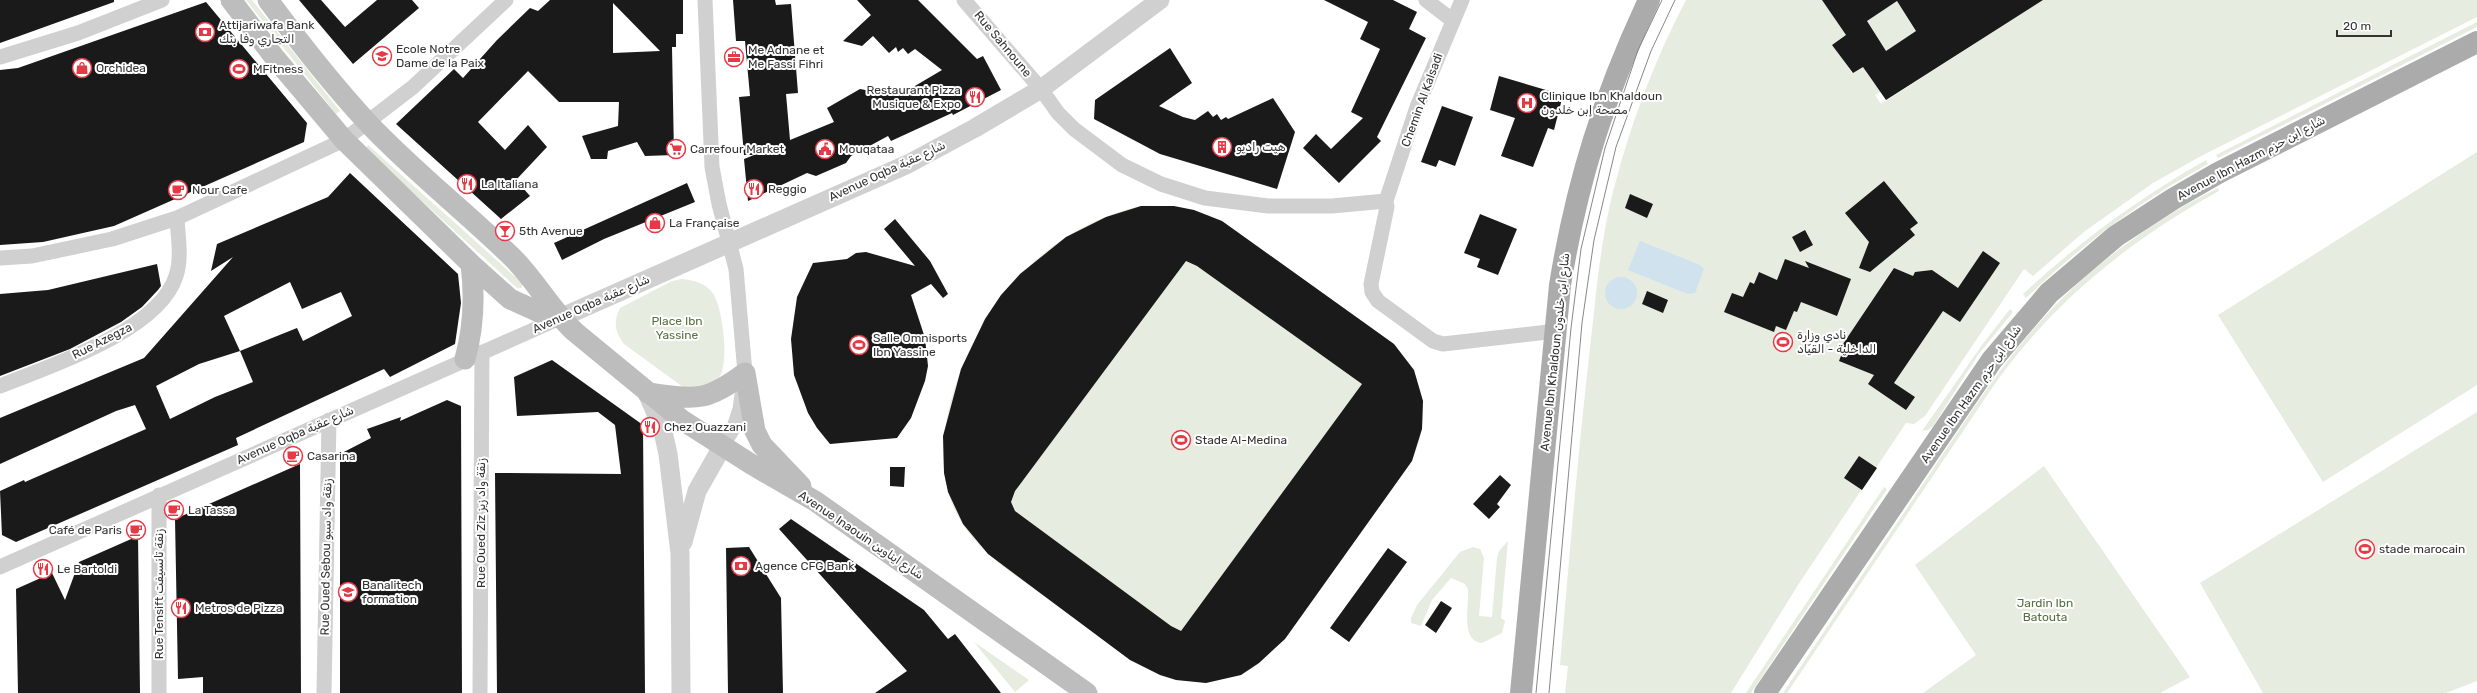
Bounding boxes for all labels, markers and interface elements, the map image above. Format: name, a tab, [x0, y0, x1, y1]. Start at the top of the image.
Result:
street label: Rue Sahnoune	[971, 8, 1035, 80]
scale bar	[2337, 12, 2391, 38]
place label: Attijariwafa Bank التجاري وفا بنك	[219, 18, 315, 47]
text: 20 m	[2343, 19, 2371, 33]
bank icon: Attijariwafa Bank التجاري وفا بنك	[194, 21, 216, 43]
place label: Ecole Notre Dame de la Paix	[396, 42, 485, 70]
place label: Me Adnane et Me Fassi Fihri	[748, 43, 824, 71]
school or university icon: Ecole Notre Dame de la Paix	[371, 45, 393, 67]
office icon: Me Adnane et Me Fassi Fihri	[723, 46, 745, 68]
street label: Chemin Al Kalsadi	[1399, 51, 1446, 149]
shop icon: Orchidea	[71, 57, 93, 79]
sports icon: MFitness	[228, 58, 250, 80]
place label: Orchidea	[96, 61, 146, 75]
place label: MFitness	[253, 62, 303, 76]
place label: Restaurant Pizza Musique & Expo	[866, 83, 961, 111]
restaurant icon: Restaurant Pizza Musique & Expo	[964, 86, 986, 108]
place label: Clinique Ibn Khaldoun مصحة إبن خلدون	[1541, 89, 1662, 118]
hospital icon: Clinique Ibn Khaldoun مصحة إبن خلدون	[1516, 92, 1538, 114]
street label: Avenue Ibn Hazm شارع ابن حزم	[2175, 113, 2328, 205]
building icon: هيت راديو	[1211, 136, 1233, 158]
supermarket icon: Carrefour Market	[665, 138, 687, 160]
public building icon: Mouqataa	[814, 138, 836, 160]
street label: Avenue Oqba شارع عقبة	[827, 138, 948, 206]
place label: هيت راديو	[1236, 140, 1286, 155]
place label: Carrefour Market	[690, 142, 784, 156]
place label: Mouqataa	[839, 142, 894, 156]
restaurant icon: La Italiana	[456, 173, 478, 195]
place label: La Italiana	[481, 177, 538, 191]
restaurant icon: Reggio	[743, 178, 765, 200]
cafe icon: Nour Cafe	[167, 179, 189, 201]
place label: Reggio	[768, 182, 807, 196]
place label: Nour Cafe	[192, 183, 248, 197]
shop icon: La Française	[644, 212, 666, 234]
place label: La Française	[669, 216, 740, 230]
bar icon: 5th Avenue	[494, 220, 516, 242]
place label: 5th Avenue	[519, 224, 583, 238]
street label: Avenue Ibn Khaldoun شارع ابن خلدون	[1538, 252, 1574, 452]
street label: Avenue Oqba شارع عقبة	[530, 272, 653, 338]
park label: Place Ibn Yassine	[651, 314, 703, 342]
street label: Rue Azegza	[70, 320, 134, 362]
street label: Avenue Ibn Hazm شارع ابن حزم	[1918, 322, 2026, 467]
place label: نادي وزارة الداخلية - القيّاد	[1797, 328, 1876, 356]
place label: Salle Omnisports Ibn Yassine	[873, 331, 967, 359]
sports icon: نادي وزارة الداخلية - القيّاد	[1772, 331, 1794, 353]
sports icon: Salle Omnisports Ibn Yassine	[848, 334, 870, 356]
street label: Avenue Oqba شارع عقبة	[234, 403, 357, 469]
restaurant icon: Chez Ouazzani	[639, 416, 661, 438]
place label: Chez Ouazzani	[664, 420, 746, 434]
sports icon: Stade Al-Medina	[1170, 429, 1192, 451]
place label: Stade Al-Medina	[1195, 433, 1287, 447]
cafe icon: Casarina	[282, 445, 304, 467]
place label: Casarina	[307, 449, 356, 463]
street label: Rue Oued Ziz زنقة واد زيز	[474, 458, 489, 588]
street label: Rue Oued Sebou زنقة واد سبو	[318, 478, 335, 636]
street label: Avenue Inaouin شارع ايناوين	[795, 488, 926, 584]
cafe icon: La Tassa	[163, 499, 185, 521]
place label: La Tassa	[188, 503, 235, 517]
cafe icon: Café de Paris	[125, 519, 147, 541]
place label: Café de Paris	[49, 523, 122, 537]
street label: Rue Tensift زنقة تانسيفت	[152, 529, 167, 659]
sports icon: stade marocain	[2354, 538, 2376, 560]
place label: stade marocain	[2379, 542, 2465, 556]
bank icon: Agence CFG Bank	[730, 555, 752, 577]
restaurant icon: Le Bartoldi	[32, 558, 54, 580]
place label: Agence CFG Bank	[755, 559, 855, 573]
place label: Le Bartoldi	[57, 562, 117, 576]
place label: Banalitech formation	[362, 578, 422, 606]
school or university icon: Banalitech formation	[337, 581, 359, 603]
park label: Jardin Ibn Batouta	[2017, 596, 2073, 624]
restaurant icon: Metros de Pizza	[170, 597, 192, 619]
place label: Metros de Pizza	[195, 601, 283, 615]

